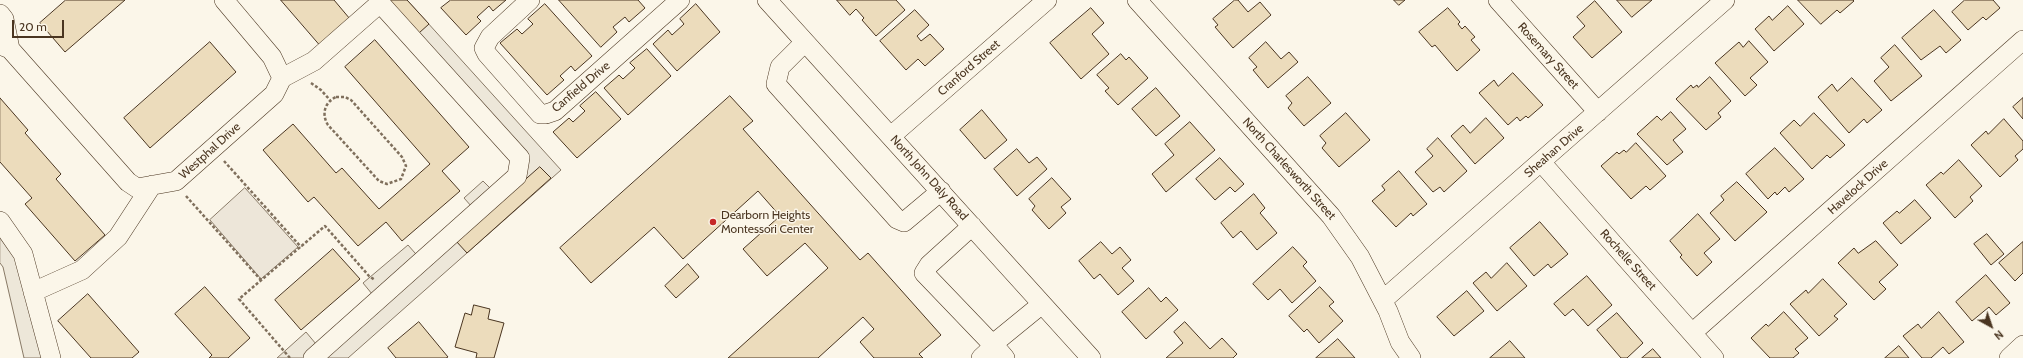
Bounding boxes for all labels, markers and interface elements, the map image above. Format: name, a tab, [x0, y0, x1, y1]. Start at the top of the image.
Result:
scale bar	[14, 12, 66, 38]
text: 20 m	[19, 19, 47, 34]
street label: Rosemary Street	[1514, 20, 1582, 92]
street label: Cranford Street	[935, 37, 1003, 99]
street label: Canfield Drive	[549, 59, 613, 115]
street label: North Charlesworth Street	[1239, 115, 1339, 223]
street label: Westphal Drive	[176, 120, 244, 182]
street label: Sheahan Drive	[1521, 121, 1587, 181]
street label: North John Daly Road	[887, 133, 971, 223]
street label: Havelock Drive	[1825, 156, 1891, 218]
place label: Dearborn Heights Montessori Center	[721, 208, 813, 236]
marker: Dearborn Heights Montessori Center	[708, 217, 718, 227]
street label: Rochelle Street	[1597, 227, 1659, 293]
north arrow	[1971, 306, 2011, 346]
text: N	[1991, 327, 2006, 343]

